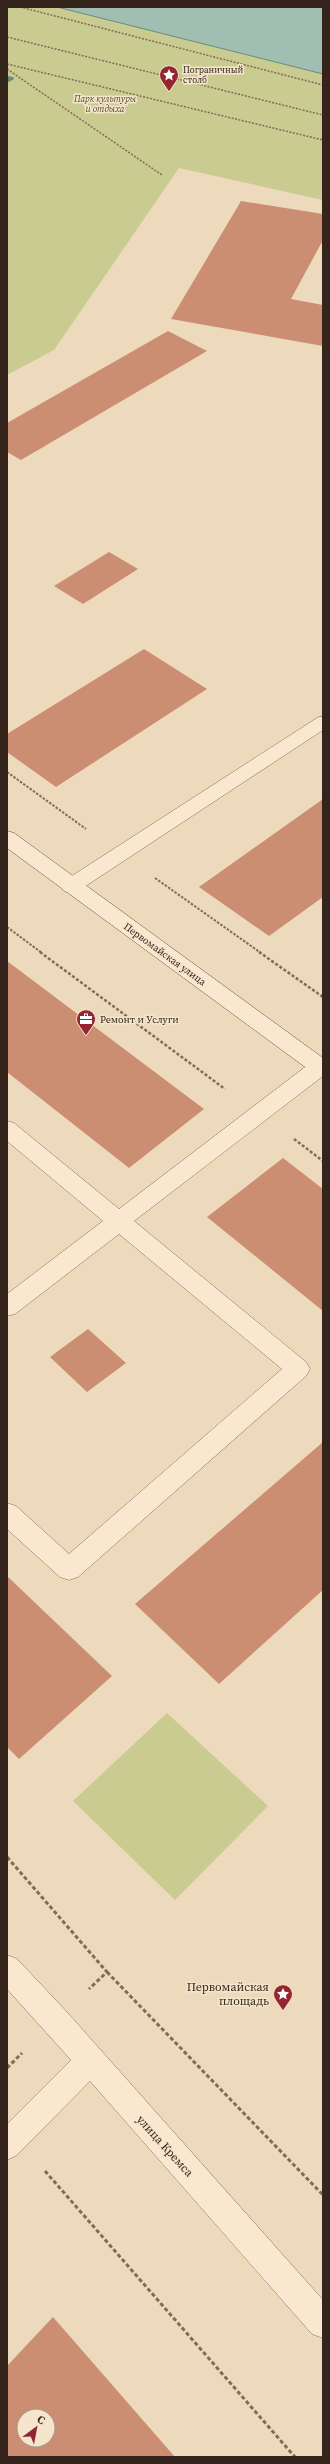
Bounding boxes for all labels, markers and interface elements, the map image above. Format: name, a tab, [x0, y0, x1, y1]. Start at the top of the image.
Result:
place icon: Пограничный столб	[158, 64, 180, 92]
place label: Пограничный столб	[183, 64, 243, 86]
park label: Парк культуры и отдыха	[73, 93, 137, 115]
street label: Первомайская улица	[121, 920, 210, 989]
office icon: Ремонт и Услуги	[75, 1008, 97, 1036]
place label: Ремонт и Услуги	[100, 1013, 179, 1026]
place label: Первомайская площадь	[187, 1979, 269, 2009]
place icon: Первомайская площадь	[272, 1983, 294, 2011]
street label: улица Кремса	[133, 2112, 198, 2181]
north arrow	[16, 2408, 56, 2448]
text: С	[34, 2412, 48, 2428]

